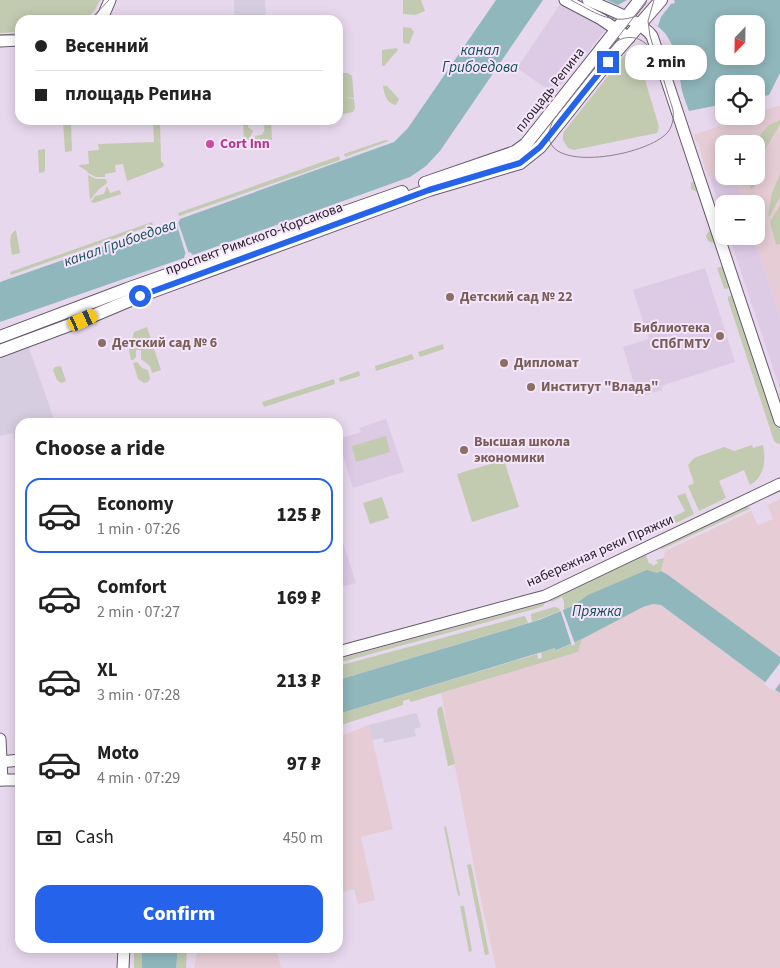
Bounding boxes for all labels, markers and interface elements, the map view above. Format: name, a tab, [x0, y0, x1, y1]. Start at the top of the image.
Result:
north arrow	[715, 15, 765, 65]
map controls	[715, 15, 765, 245]
text: Весенний	[65, 33, 149, 60]
water label: канал Грибоедова	[442, 40, 518, 78]
street label: площадь Репина	[510, 43, 590, 137]
callout: 2 min	[626, 44, 708, 80]
route end	[597, 51, 619, 73]
text: 2 min	[646, 51, 686, 73]
button: locate	[715, 75, 765, 125]
text: площадь Репина	[65, 81, 212, 108]
place label: Cort Inn	[220, 134, 270, 154]
button: +	[715, 135, 765, 185]
marker: Cort Inn	[204, 138, 216, 150]
button: −	[715, 195, 765, 245]
street label: проспект Римского-Корсакова	[162, 197, 346, 281]
water label: канал Грибоедова	[61, 214, 179, 272]
route start	[129, 285, 151, 307]
place label: Детский сад № 22	[460, 287, 573, 307]
marker: Детский сад № 22	[444, 291, 456, 303]
car	[66, 307, 99, 333]
place label: Библиотека СПбГМТУ	[633, 318, 710, 354]
marker: Библиотека СПбГМТУ	[714, 330, 726, 342]
place label: Детский сад № 6	[112, 333, 217, 353]
marker: Детский сад № 6	[96, 337, 108, 349]
place label: Дипломат	[514, 353, 579, 373]
marker: Дипломат	[498, 357, 510, 369]
place label: Институт "Влада"	[541, 377, 659, 397]
marker: Институт "Влада"	[525, 381, 537, 393]
text: Choose a ride	[35, 432, 165, 464]
place label: Высшая школа экономики	[474, 432, 570, 468]
marker: Высшая школа экономики	[458, 444, 470, 456]
text: Economy	[97, 491, 174, 518]
icon: car	[37, 493, 82, 538]
text: 125 ₽	[277, 502, 321, 529]
street label: набережная реки Пряжки	[523, 509, 677, 593]
text: 1 min · 07:26	[97, 518, 180, 540]
text: Comfort	[97, 574, 167, 601]
icon: car	[37, 576, 82, 621]
text: 169 ₽	[277, 585, 321, 612]
text: 2 min · 07:27	[97, 601, 180, 623]
water label: Пряжка	[572, 601, 622, 622]
text: XL	[97, 657, 118, 684]
icon: car	[37, 659, 82, 704]
text: 213 ₽	[277, 668, 321, 695]
text: 3 min · 07:28	[97, 684, 180, 706]
text: Moto	[97, 740, 139, 767]
icon: car	[37, 742, 82, 787]
text: 97 ₽	[287, 751, 321, 778]
text: 4 min · 07:29	[97, 767, 180, 789]
icon: cash	[35, 824, 63, 852]
text: Cash	[75, 824, 114, 851]
text: 450 m	[283, 827, 323, 849]
button: Confirm	[35, 885, 323, 943]

